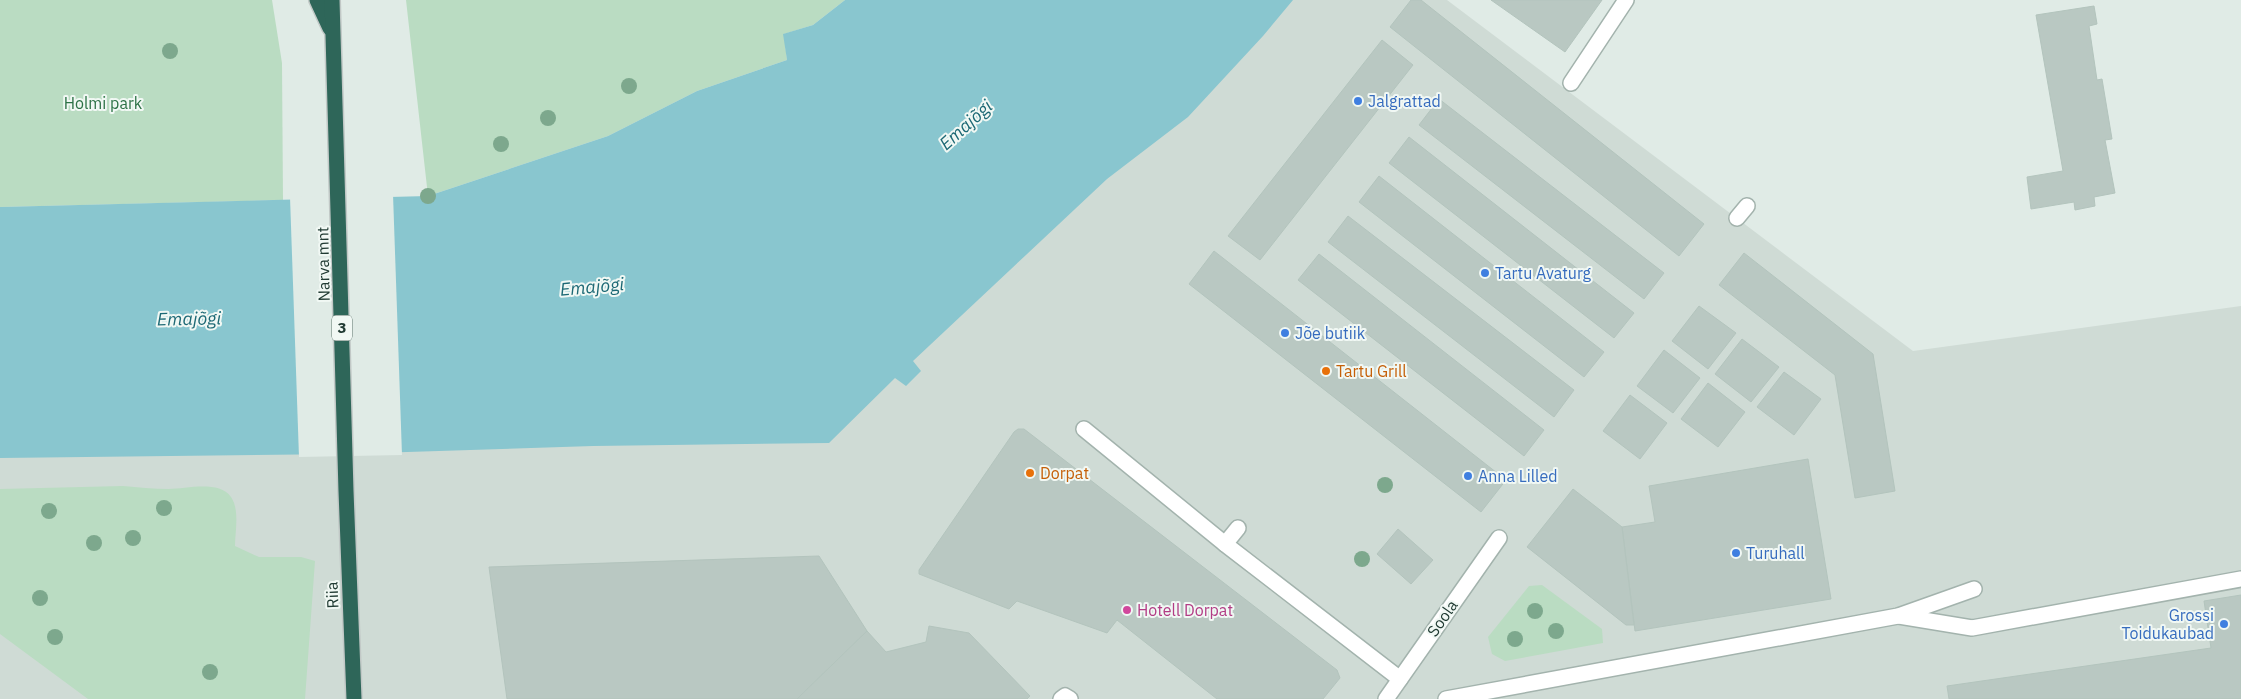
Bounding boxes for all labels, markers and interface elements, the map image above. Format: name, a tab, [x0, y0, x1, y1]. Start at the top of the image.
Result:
place label: Jalgrattad	[1368, 91, 1441, 111]
park label: Holmi park	[64, 93, 143, 113]
water label: Emajõgi	[934, 94, 997, 155]
marker: Jalgrattad	[1352, 95, 1364, 107]
street label: Narva mnt	[312, 227, 334, 301]
place label: Tartu Avaturg	[1495, 263, 1591, 283]
marker: Tartu Avaturg	[1479, 267, 1491, 279]
water label: Emajõgi	[559, 272, 625, 301]
water label: Emajõgi	[157, 306, 222, 331]
road number: 3	[332, 316, 352, 340]
place label: Jõe butiik	[1295, 323, 1366, 343]
marker: Jõe butiik	[1279, 327, 1291, 339]
place label: Tartu Grill	[1336, 361, 1407, 381]
marker: Tartu Grill	[1320, 365, 1332, 377]
place label: Dorpat	[1040, 463, 1089, 483]
place label: Anna Lilled	[1478, 466, 1557, 486]
marker: Dorpat	[1024, 467, 1036, 479]
marker: Anna Lilled	[1462, 470, 1474, 482]
place label: Turuhall	[1746, 543, 1805, 563]
marker: Turuhall	[1730, 547, 1742, 559]
street label: Riia	[322, 581, 342, 609]
street label: Soola	[1422, 595, 1462, 640]
place label: Hotell Dorpat	[1137, 600, 1233, 620]
marker: Hotell Dorpat	[1121, 604, 1133, 616]
place label: Grossi Toidukaubad	[2121, 605, 2214, 643]
marker: Grossi Toidukaubad	[2218, 618, 2230, 630]

